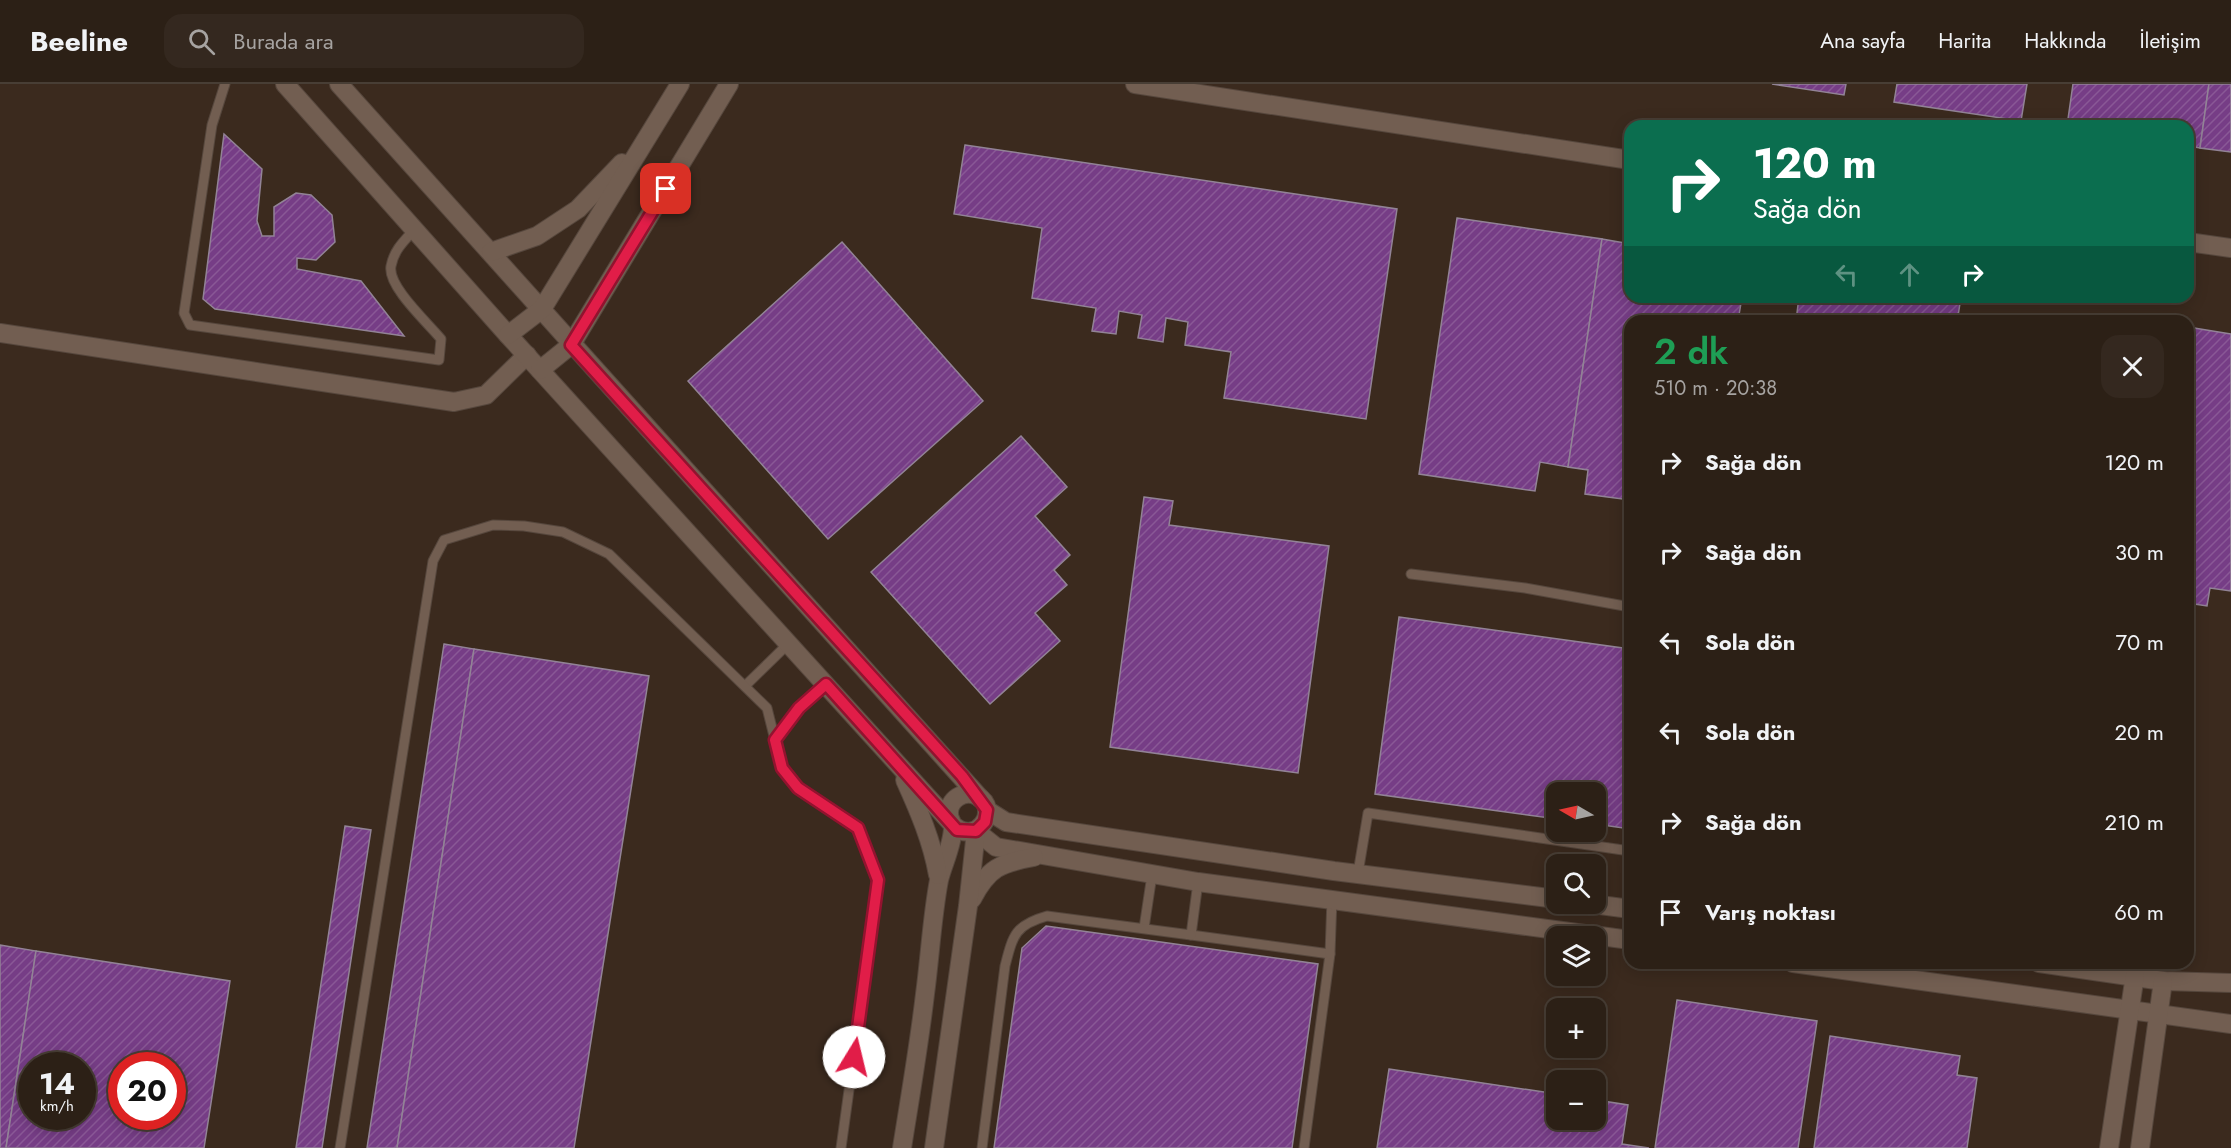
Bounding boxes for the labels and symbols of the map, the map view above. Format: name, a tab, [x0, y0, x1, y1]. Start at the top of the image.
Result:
pin	[640, 163, 691, 214]
north arrow	[1546, 782, 1606, 842]
position arrow	[822, 1025, 886, 1089]
speed limit sign: 20	[108, 1052, 186, 1130]

